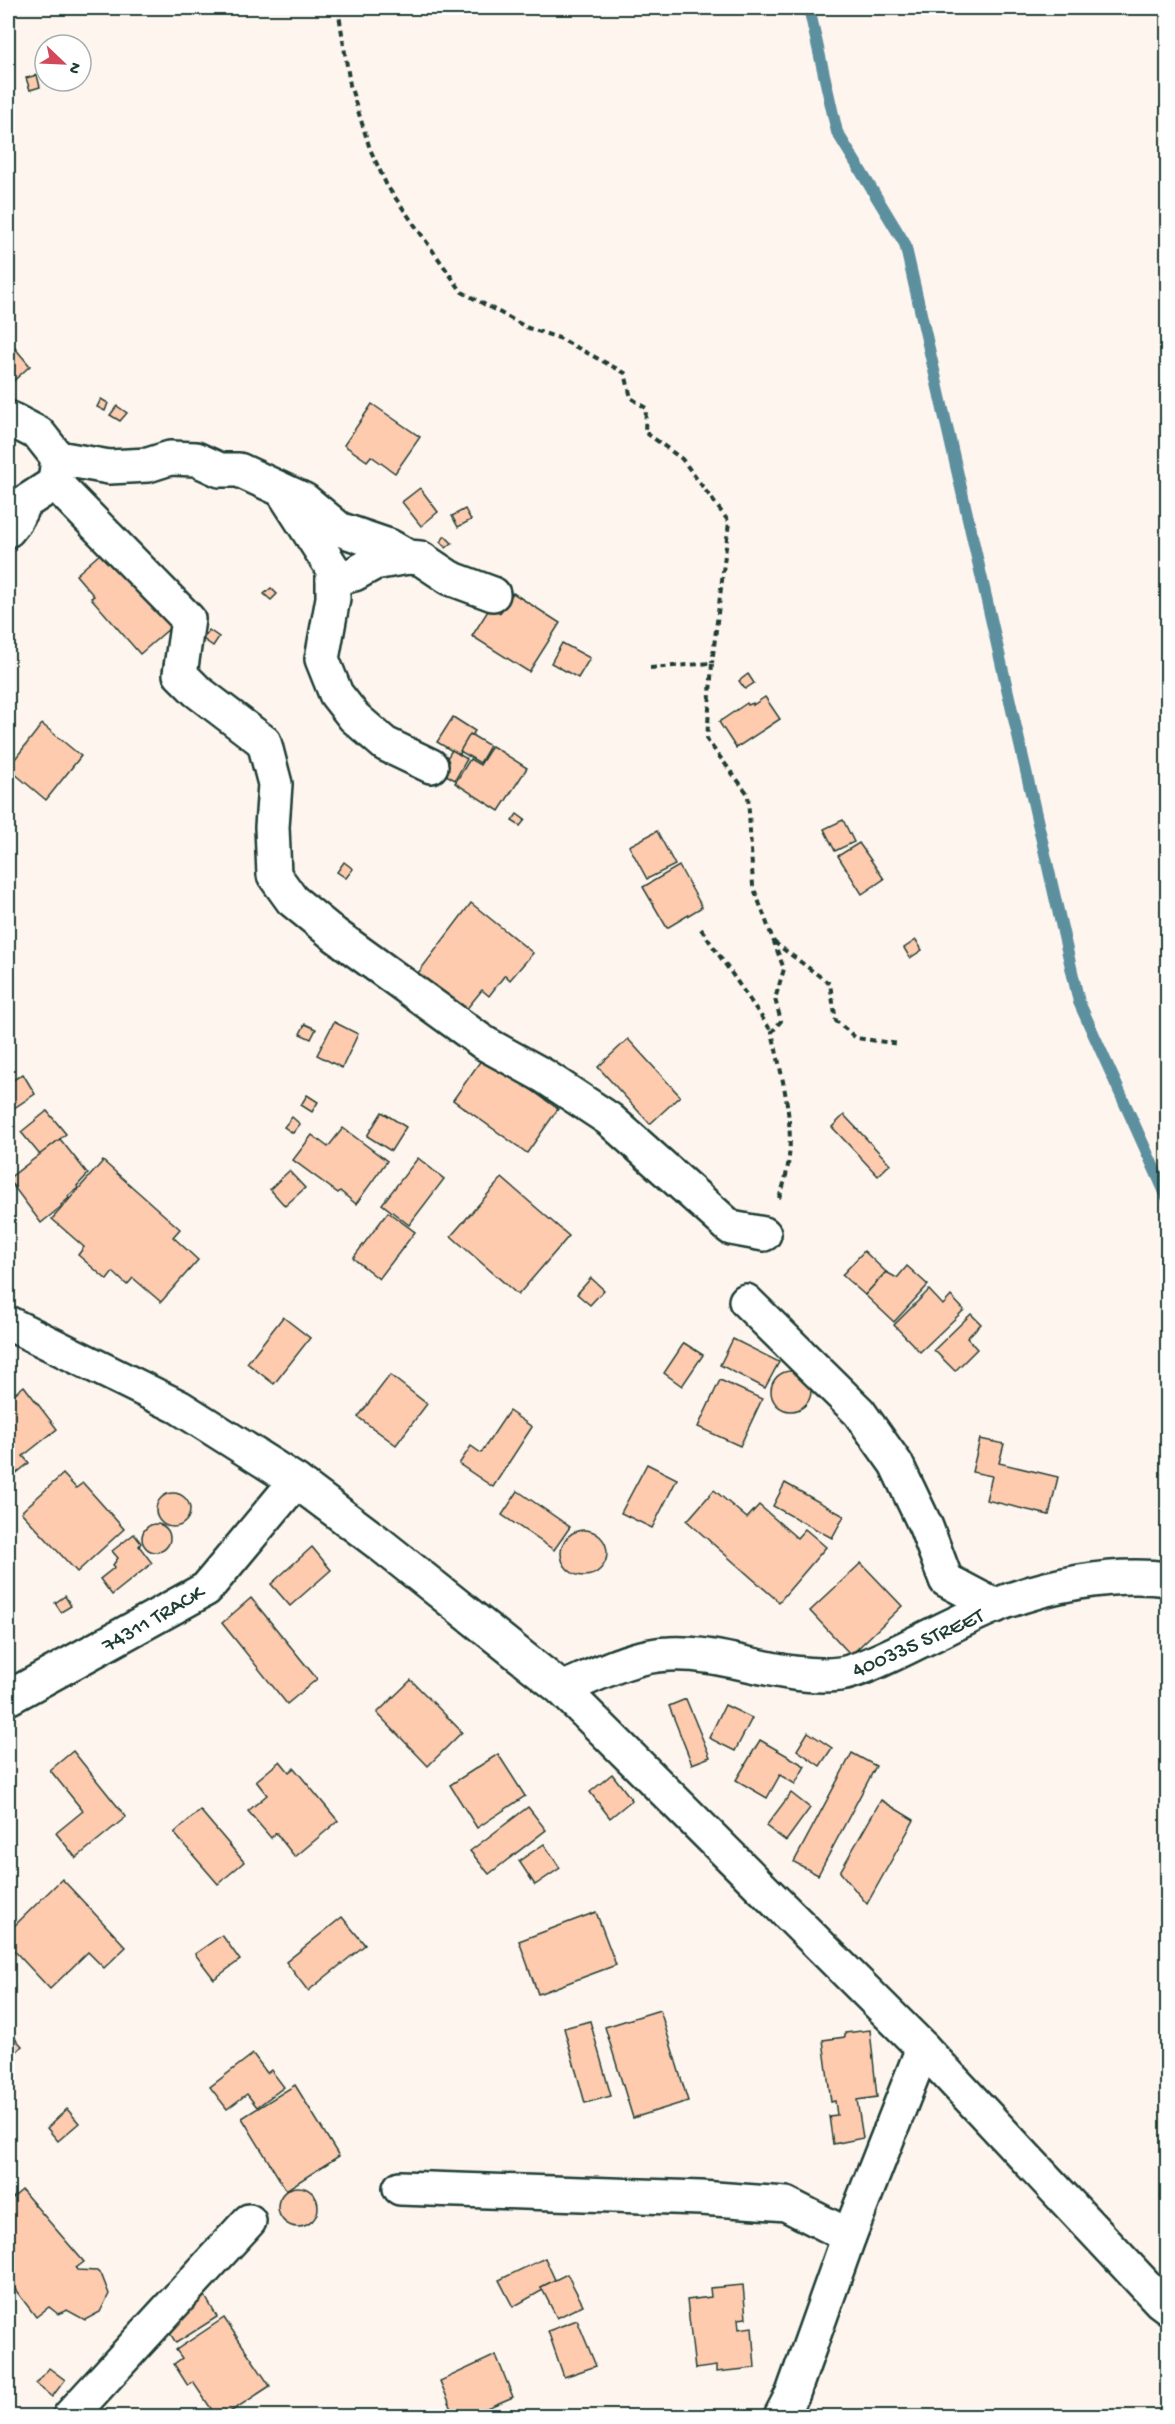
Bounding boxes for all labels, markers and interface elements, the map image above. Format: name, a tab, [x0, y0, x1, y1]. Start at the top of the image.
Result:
north arrow	[33, 33, 93, 93]
text: N	[63, 59, 84, 77]
street label: 74311 TRACK	[98, 1579, 212, 1661]
street label: 400335 STREET	[849, 1603, 990, 1685]

